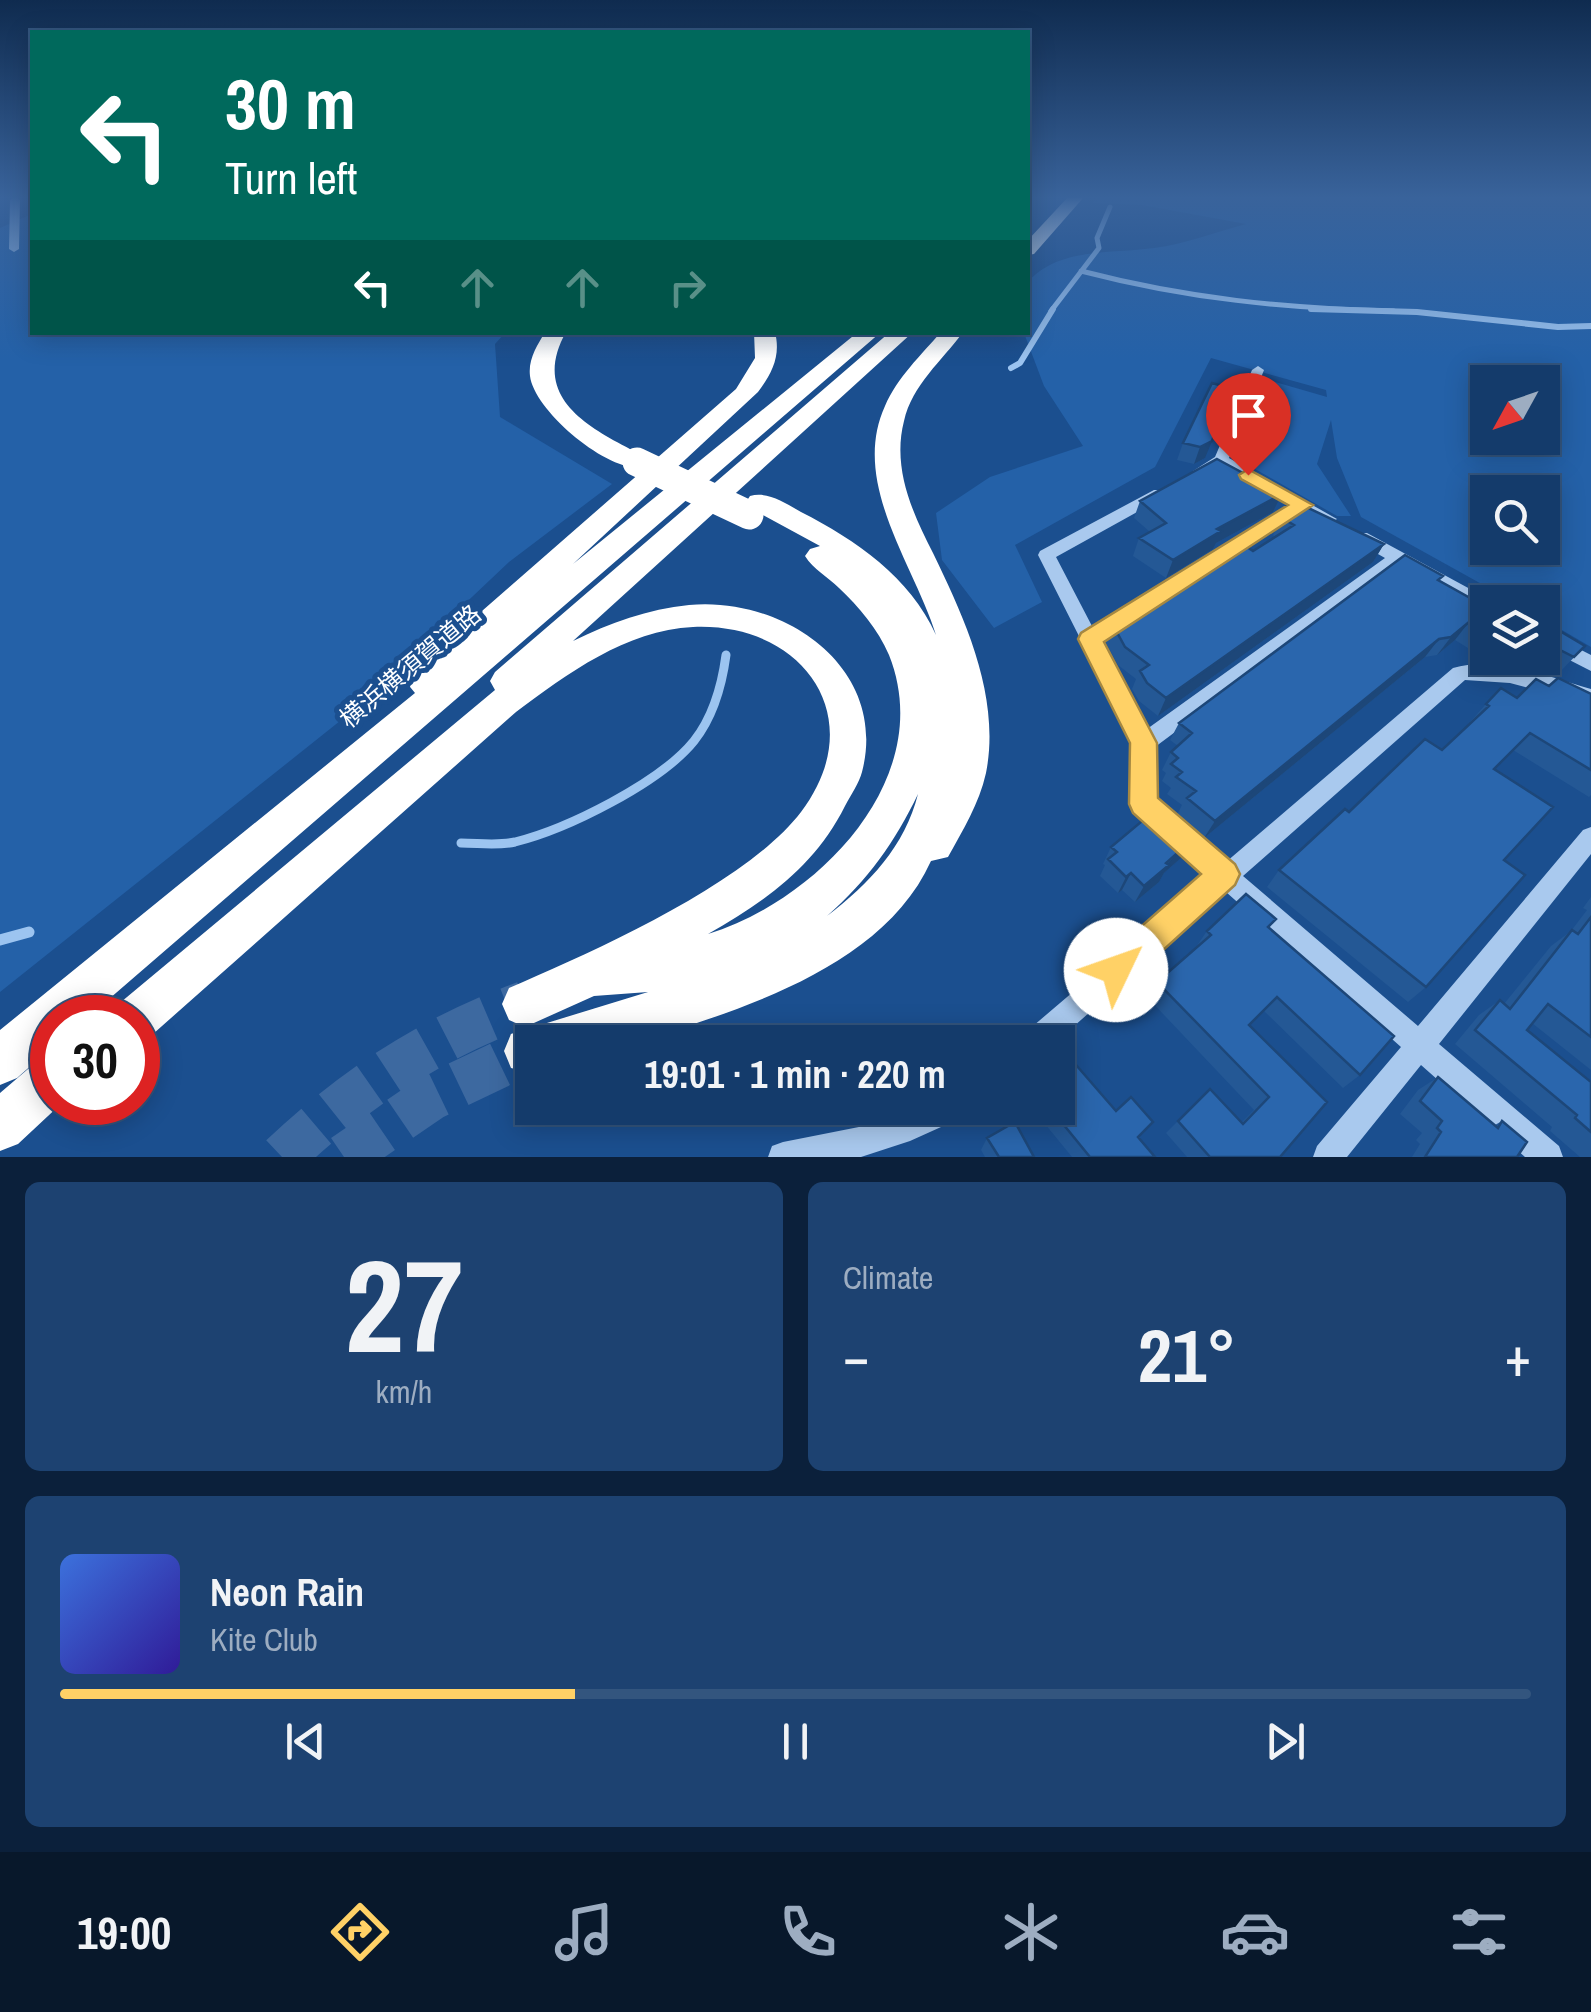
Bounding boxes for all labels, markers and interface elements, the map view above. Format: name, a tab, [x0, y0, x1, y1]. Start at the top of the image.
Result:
text: 30 m	[225, 57, 356, 151]
icon: left	[60, 70, 190, 200]
text: Turn left	[225, 147, 357, 208]
icon: left	[345, 260, 400, 315]
icon: ahead	[450, 260, 505, 315]
icon: ahead	[555, 260, 610, 315]
icon: right	[660, 260, 715, 315]
north arrow	[1470, 365, 1560, 455]
map controls	[1470, 365, 1560, 675]
pin	[1206, 373, 1291, 476]
icon: arrive	[1221, 388, 1276, 443]
button: search	[1470, 475, 1560, 565]
button: layers	[1470, 585, 1560, 675]
street label: 横浜横須賀道路	[332, 597, 488, 735]
position arrow	[1064, 918, 1168, 1022]
speed limit sign: 30	[30, 995, 160, 1125]
text: 19:01 · 1 min · 220 m	[644, 1049, 946, 1100]
text: 27	[345, 1217, 463, 1393]
text: Climate	[843, 1256, 933, 1299]
text: 21°	[1138, 1304, 1236, 1405]
text: −	[843, 1319, 869, 1393]
text: +	[1505, 1319, 1531, 1393]
text: km/h	[376, 1370, 432, 1413]
text: Neon Rain	[210, 1567, 364, 1618]
text: Kite Club	[210, 1618, 318, 1661]
icon: previous	[278, 1714, 333, 1769]
icon: pause	[768, 1714, 823, 1769]
icon: next	[1258, 1714, 1313, 1769]
icon: directions	[325, 1897, 395, 1967]
icon: music	[549, 1897, 619, 1967]
icon: phone	[773, 1897, 843, 1967]
icon: climate	[996, 1897, 1066, 1967]
icon: car	[1220, 1897, 1290, 1967]
icon: filters	[1444, 1897, 1514, 1967]
text: 19:00	[77, 1902, 171, 1963]

